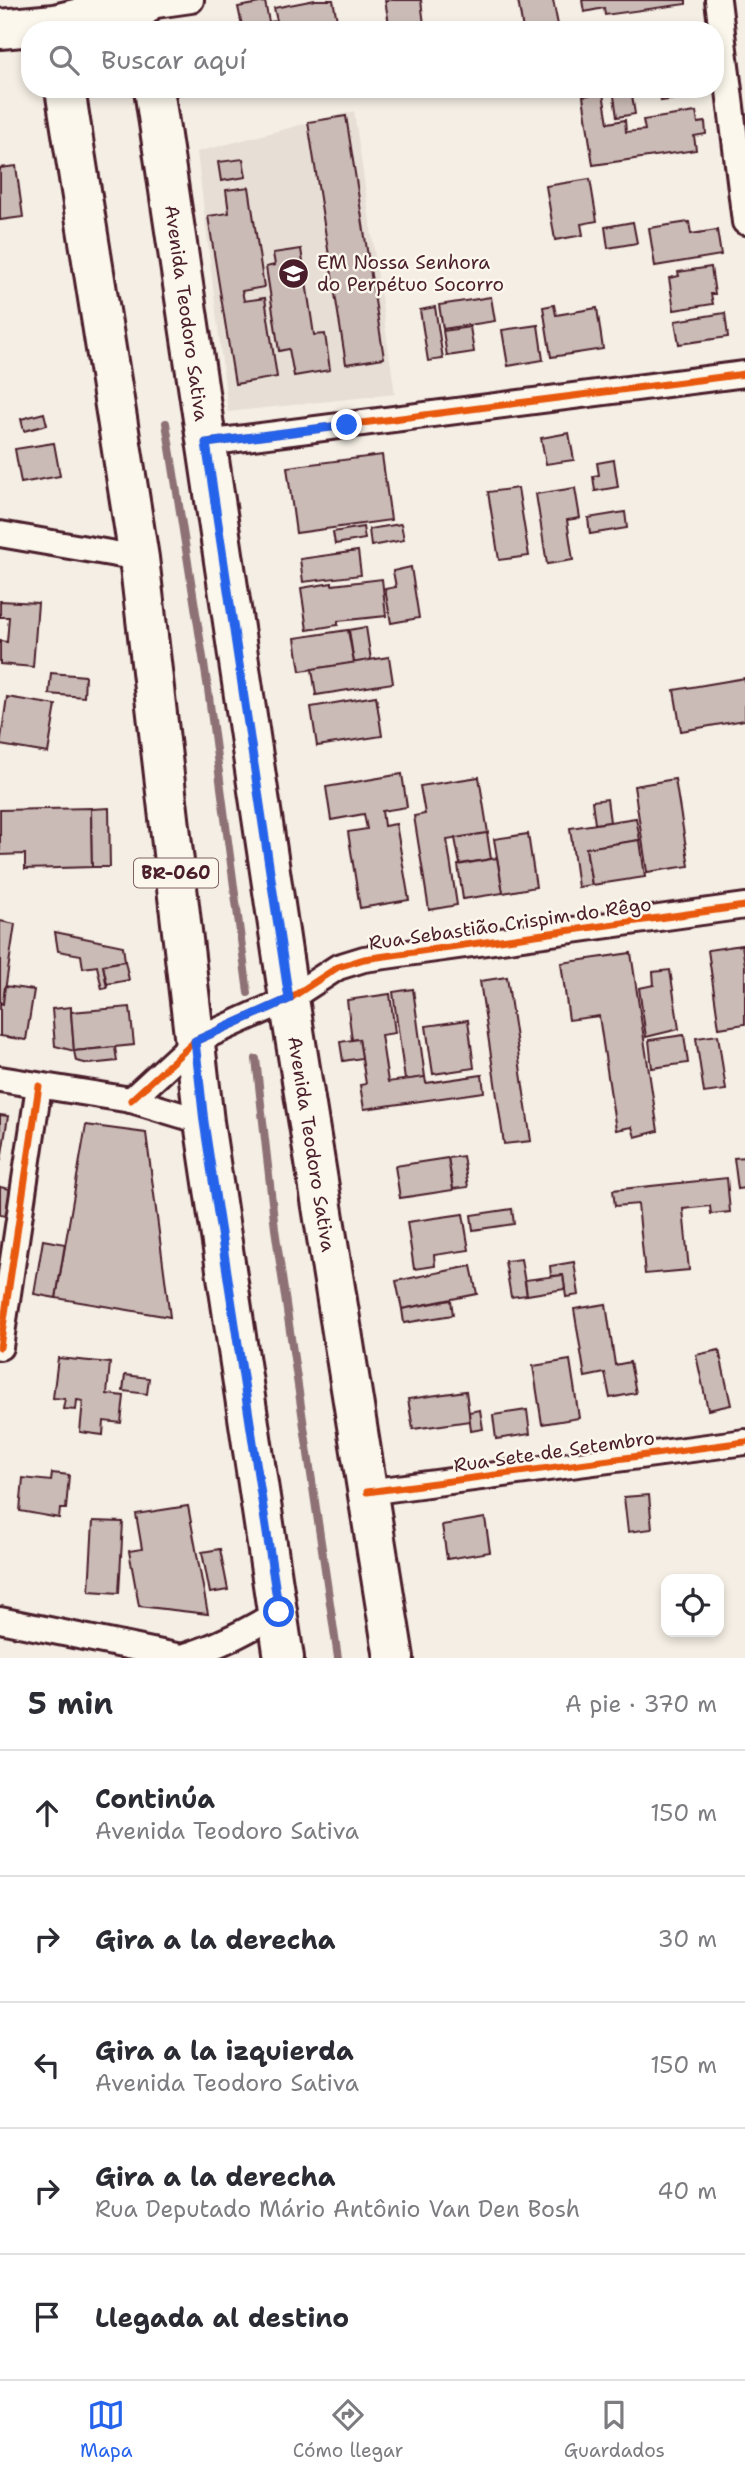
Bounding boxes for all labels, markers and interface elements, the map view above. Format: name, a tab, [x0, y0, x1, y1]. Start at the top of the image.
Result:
search box	[21, 21, 724, 98]
icon: search	[45, 41, 83, 79]
text: Buscar aquí	[101, 42, 247, 77]
street label: Avenida Teodoro Sativa	[159, 203, 214, 423]
place label: EM Nossa Senhora do Perpétuo Socorro	[317, 250, 504, 297]
school or university icon: EM Nossa Senhora do Perpétuo Socorro	[277, 256, 311, 290]
route end	[331, 409, 362, 440]
road number: BR-060	[134, 858, 218, 888]
street label: Rua Sebastião Crispim do Rêgo	[367, 891, 653, 956]
street label: Avenida Teodoro Sativa	[282, 1034, 341, 1254]
street label: Rua Sete de Setembro	[452, 1425, 656, 1478]
map controls	[661, 1574, 724, 1637]
button: locate	[661, 1574, 724, 1637]
route start	[263, 1596, 294, 1627]
text: 5 min	[28, 1683, 113, 1724]
text: A pie · 370 m	[565, 1689, 717, 1719]
text: Continúa	[95, 1781, 215, 1816]
icon: ahead	[28, 1794, 66, 1832]
text: 150 m	[650, 1798, 717, 1828]
text: Avenida Teodoro Sativa	[95, 1816, 359, 1846]
icon: right	[28, 1920, 66, 1958]
text: Gira a la derecha	[95, 1922, 336, 1957]
text: 30 m	[658, 1924, 717, 1954]
text: Gira a la izquierda	[95, 2033, 354, 2068]
icon: left	[28, 2046, 66, 2084]
text: 150 m	[650, 2050, 717, 2080]
text: Avenida Teodoro Sativa	[95, 2068, 359, 2098]
text: Gira a la derecha	[95, 2159, 336, 2194]
icon: right	[28, 2172, 66, 2210]
text: 40 m	[657, 2176, 717, 2206]
text: Rua Deputado Mário Antônio Van Den Bosh	[95, 2194, 580, 2224]
icon: arrive	[28, 2298, 66, 2336]
text: Llegada al destino	[95, 2300, 349, 2335]
tab: Mapa	[80, 2396, 133, 2463]
tab: Cómo llegar	[293, 2396, 404, 2463]
tab: Guardados	[564, 2396, 665, 2463]

